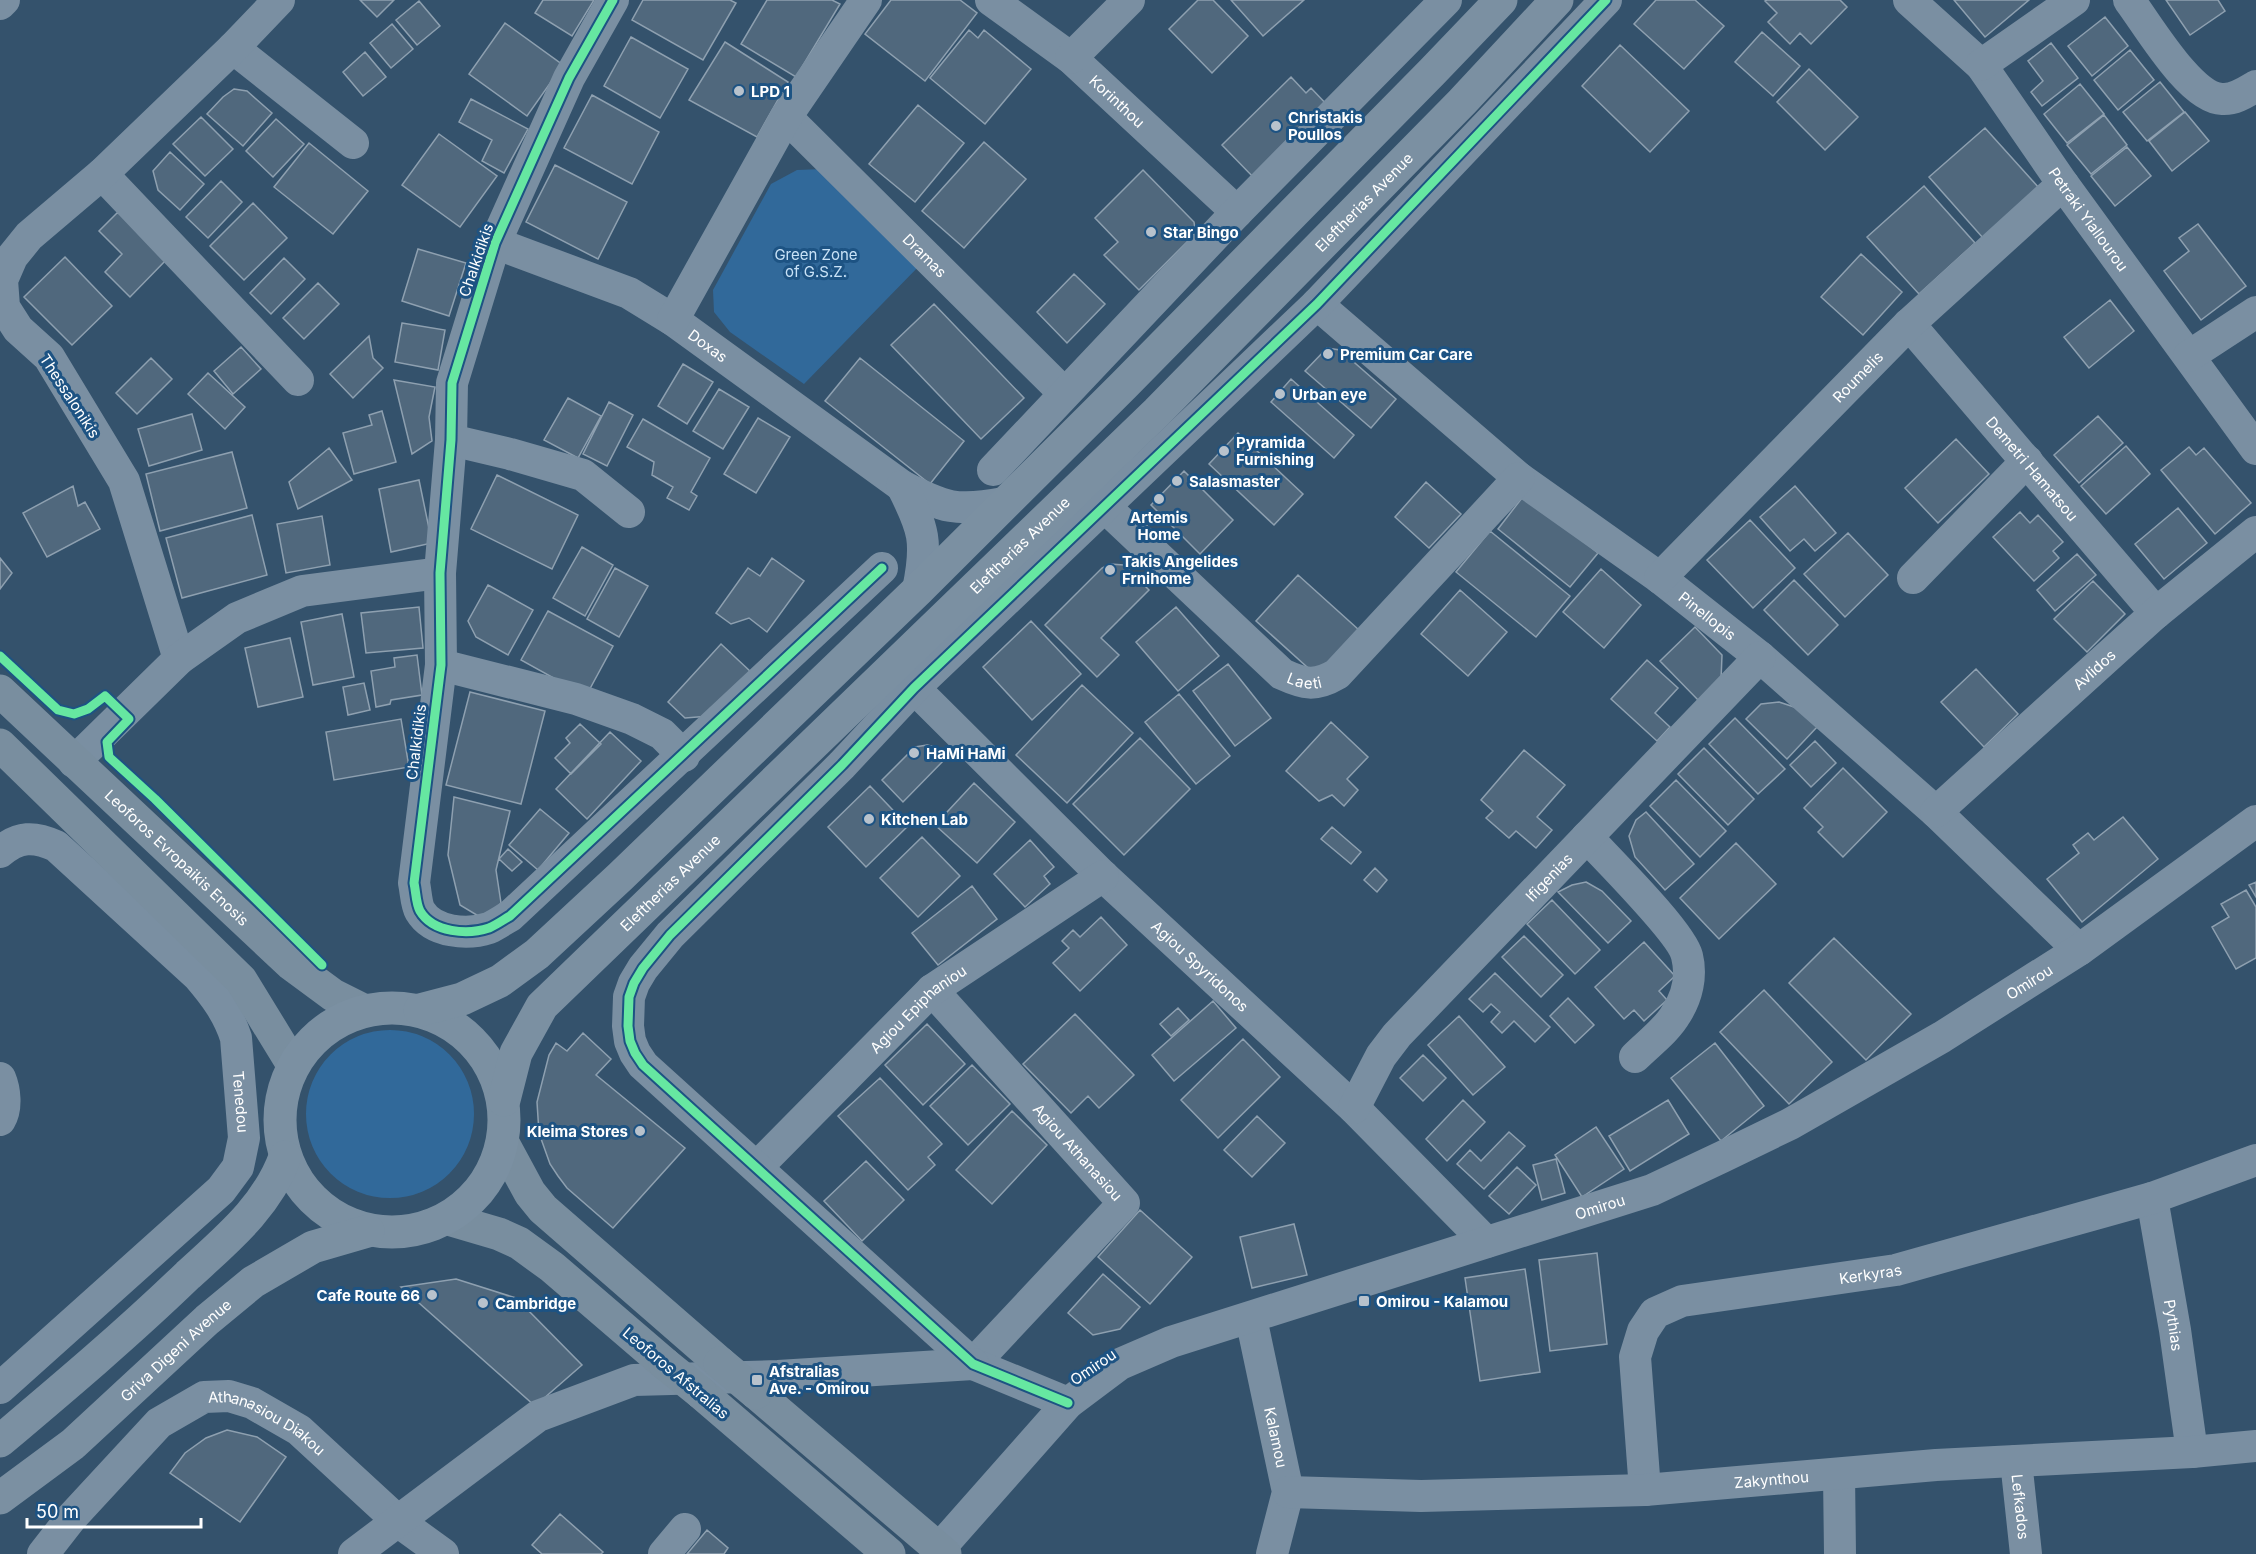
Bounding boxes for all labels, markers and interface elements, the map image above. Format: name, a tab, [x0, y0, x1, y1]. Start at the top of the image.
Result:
street label: Korinthou	[1086, 71, 1149, 131]
place label: LPD 1	[751, 82, 790, 101]
marker: LPD 1	[732, 84, 746, 98]
place label: Christakis Poullos	[1288, 108, 1363, 144]
marker: Christakis Poullos	[1269, 119, 1283, 133]
street label: Eleftherias Avenue	[1311, 148, 1417, 256]
street label: Petraki Yiallourou	[2045, 164, 2133, 275]
street label: Chalkidikis	[455, 221, 497, 299]
place label: Star Bingo	[1163, 223, 1239, 242]
marker: Star Bingo	[1144, 225, 1158, 239]
street label: Dramas	[899, 229, 951, 281]
park label: Green Zone of G.S.Z.	[774, 245, 858, 281]
street label: Doxas	[685, 325, 732, 366]
place label: Premium Car Care	[1340, 345, 1473, 364]
marker: Premium Car Care	[1321, 347, 1335, 361]
street label: Roumelis	[1828, 347, 1887, 406]
street label: Thessalonikis	[36, 350, 104, 442]
place label: Urban eye	[1292, 385, 1367, 404]
marker: Urban eye	[1273, 387, 1287, 401]
street label: Demetri Hamatsou	[1982, 412, 2083, 525]
place label: Pyramida Furnishing	[1236, 433, 1314, 469]
marker: Pyramida Furnishing	[1217, 444, 1231, 458]
place label: Salasmaster	[1189, 472, 1280, 491]
marker: Salasmaster	[1170, 474, 1184, 488]
street label: Eleftherias Avenue	[965, 492, 1073, 597]
marker: Artemis Home	[1152, 492, 1166, 506]
place label: Artemis Home	[1130, 508, 1188, 544]
place label: Takis Angelides Frnihome	[1122, 552, 1238, 588]
marker: Takis Angelides Frnihome	[1103, 563, 1117, 577]
street label: Pinellopis	[1675, 587, 1740, 644]
street label: Avlidos	[2069, 645, 2119, 693]
street label: Laeti	[1285, 668, 1323, 692]
street label: Chalkidikis	[402, 703, 430, 781]
place label: HaMi HaMi	[926, 744, 1005, 763]
marker: HaMi HaMi	[907, 746, 921, 760]
street label: Leoforos Evropaikis Enosis	[101, 785, 253, 929]
place label: Kitchen Lab	[881, 810, 968, 829]
marker: Kitchen Lab	[862, 812, 876, 826]
street label: Eleftherias Avenue	[616, 830, 724, 935]
street label: Ifigenias	[1521, 849, 1576, 905]
street label: Agiou Spyridonos	[1148, 916, 1253, 1016]
street label: Agiou Epiphaniou	[866, 960, 970, 1057]
street label: Omirou	[2002, 960, 2056, 1004]
street label: Tenedou	[229, 1070, 253, 1133]
street label: Agiou Athanasiou	[1029, 1099, 1127, 1204]
place label: Kleima Stores	[527, 1122, 628, 1141]
marker: Kleima Stores	[633, 1124, 647, 1138]
street label: Omirou	[1572, 1190, 1627, 1223]
street label: Kerkyras	[1838, 1259, 1904, 1288]
place label: Cafe Route 66	[317, 1286, 420, 1305]
marker: Cafe Route 66	[425, 1288, 439, 1302]
place label: Omirou - Kalamou	[1376, 1292, 1508, 1311]
place label: Cambridge	[495, 1294, 576, 1313]
marker: Omirou - Kalamou	[1357, 1294, 1371, 1308]
street label: Griva Digeni Avenue	[116, 1295, 235, 1405]
marker: Cambridge	[476, 1296, 490, 1310]
street label: Pythias	[2160, 1298, 2187, 1352]
street label: Leoforos Afstralias	[619, 1323, 733, 1423]
street label: Omirou	[1066, 1345, 1120, 1389]
place label: Afstralias Ave. - Omirou	[769, 1362, 869, 1398]
marker: Afstralias Ave. - Omirou	[750, 1373, 764, 1387]
street label: Athanasiou Diakou	[208, 1386, 329, 1459]
street label: Kalamou	[1261, 1405, 1292, 1469]
street label: Zakynthou	[1733, 1466, 1810, 1492]
street label: Lefkados	[2008, 1473, 2034, 1540]
scale bar	[27, 1491, 201, 1529]
text: 50 m	[36, 1501, 79, 1522]

